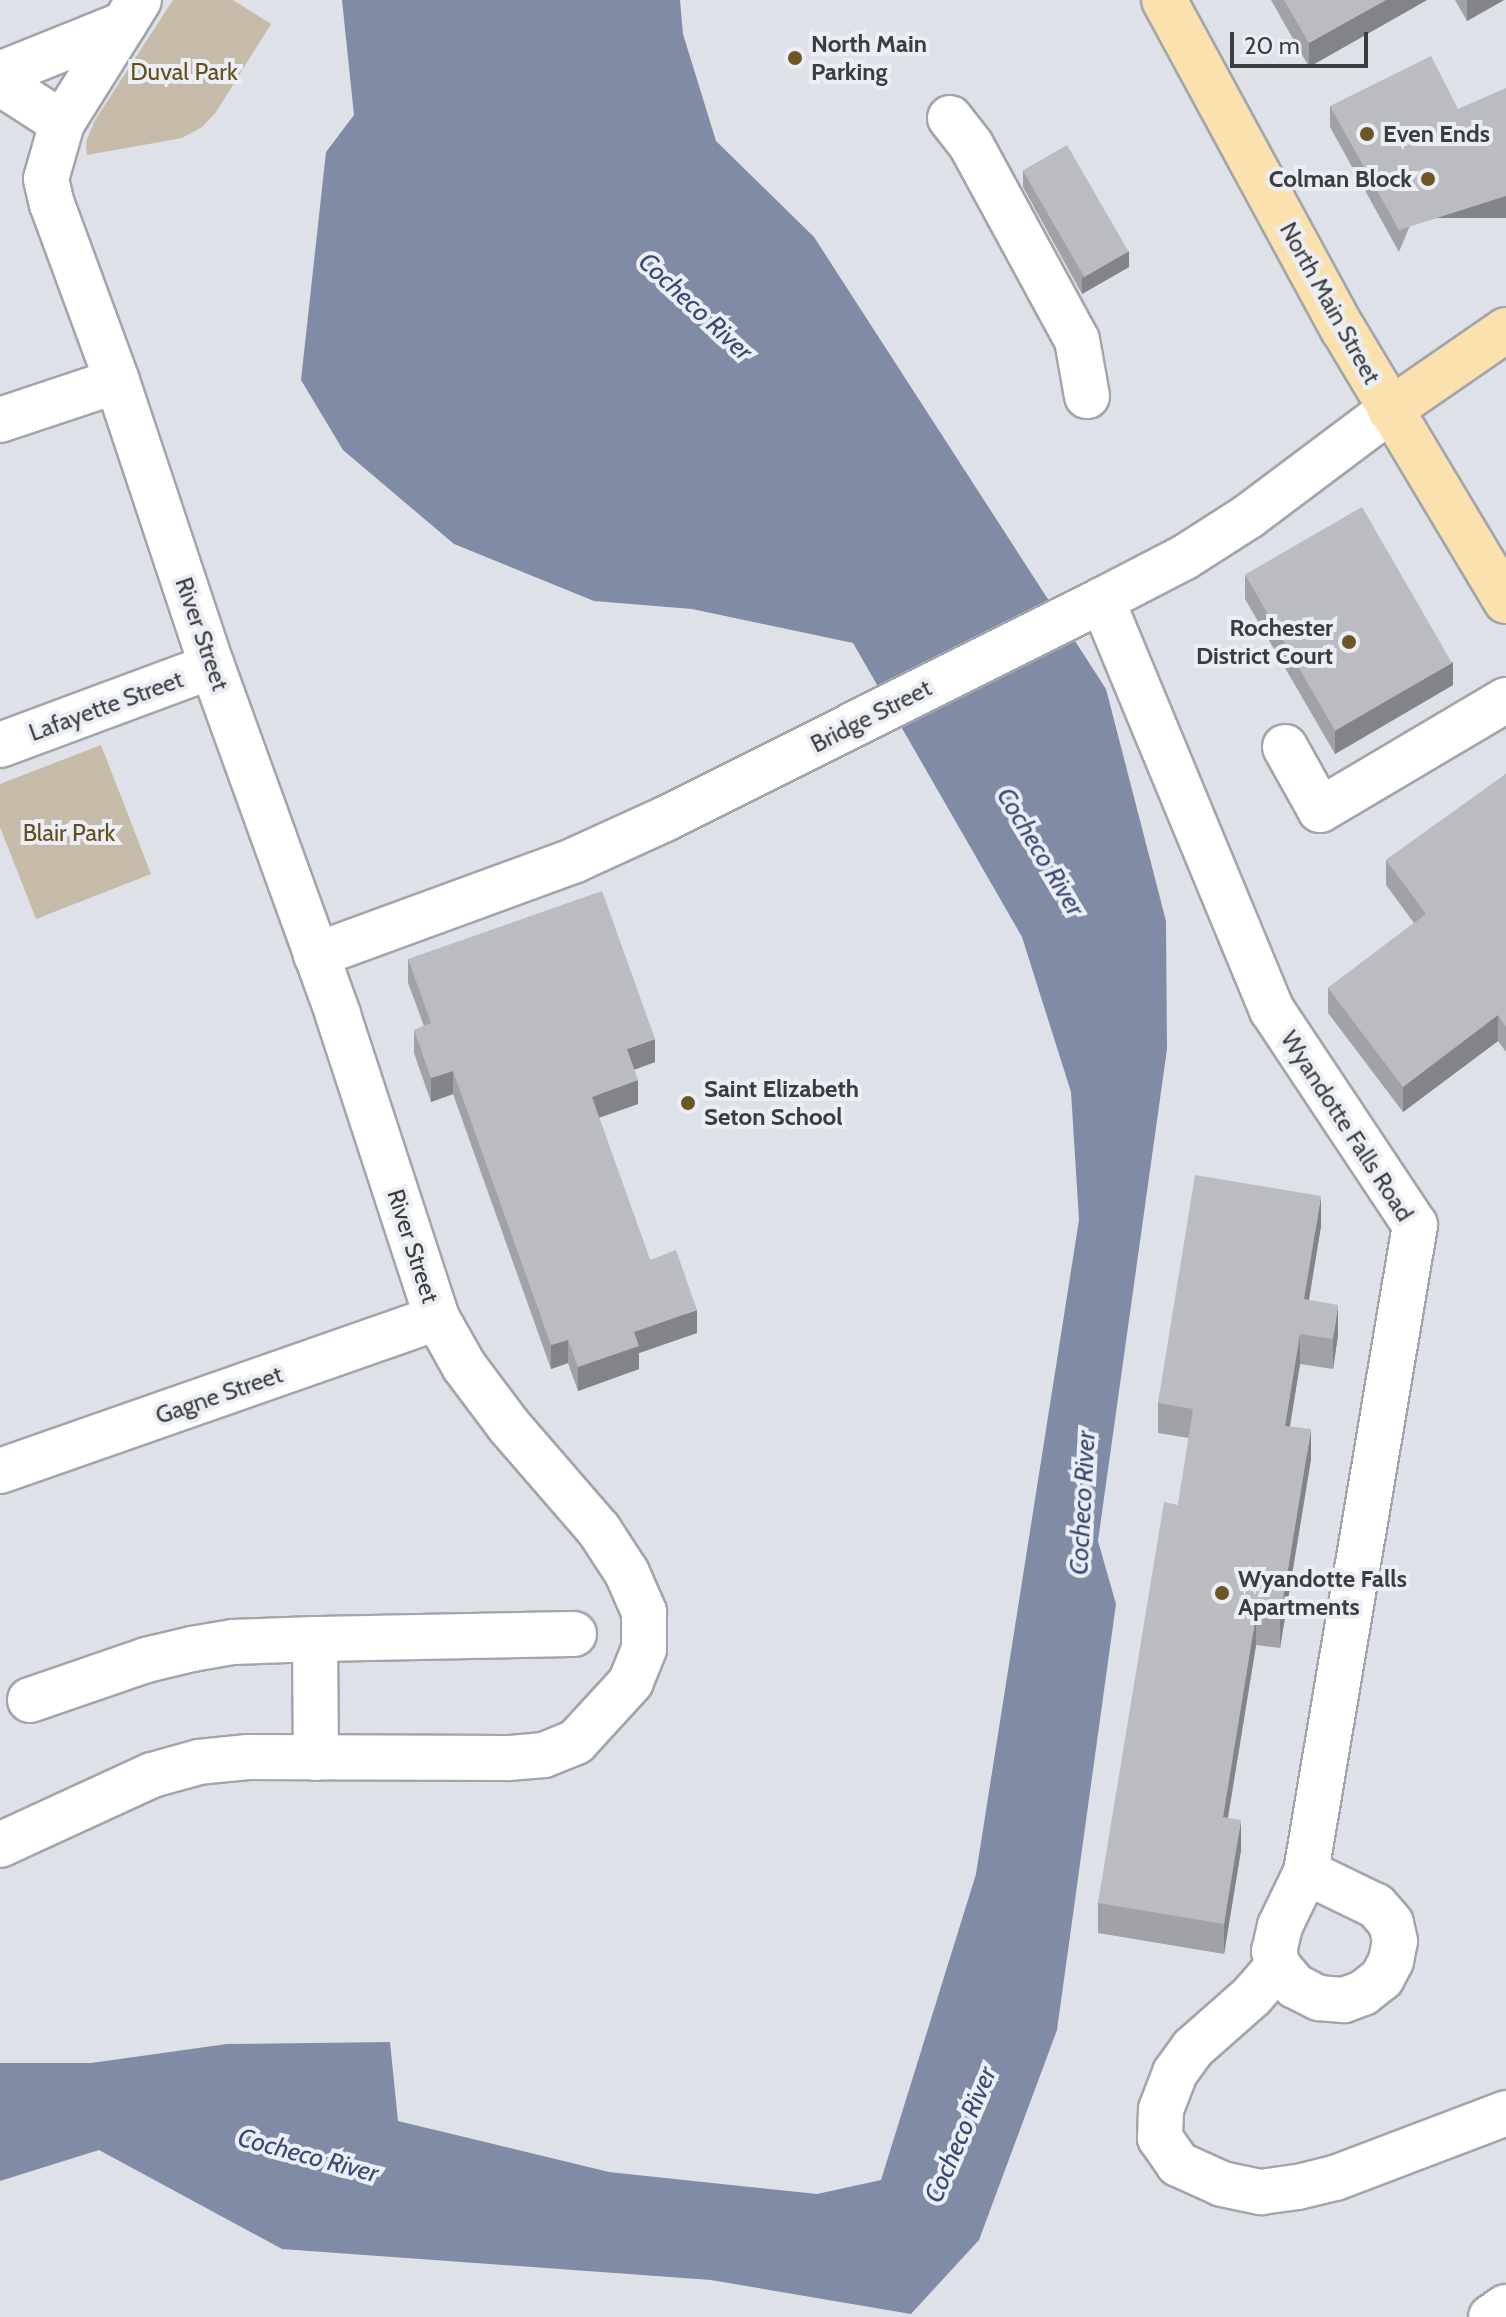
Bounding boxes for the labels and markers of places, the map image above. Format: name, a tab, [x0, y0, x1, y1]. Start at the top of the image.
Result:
place label: North Main Parking	[811, 30, 927, 86]
marker: North Main Parking	[786, 49, 804, 67]
place label: Even Ends	[1383, 120, 1490, 148]
marker: Even Ends	[1358, 125, 1376, 143]
place label: Colman Block	[1269, 165, 1412, 193]
marker: Colman Block	[1419, 170, 1437, 188]
place label: Rochester District Court	[1196, 614, 1333, 670]
marker: Rochester District Court	[1340, 633, 1358, 651]
place label: Saint Elizabeth Seton School	[704, 1075, 859, 1131]
marker: Saint Elizabeth Seton School	[679, 1094, 697, 1112]
place label: Wyandotte Falls Apartments	[1238, 1565, 1407, 1621]
marker: Wyandotte Falls Apartments	[1213, 1584, 1231, 1602]

